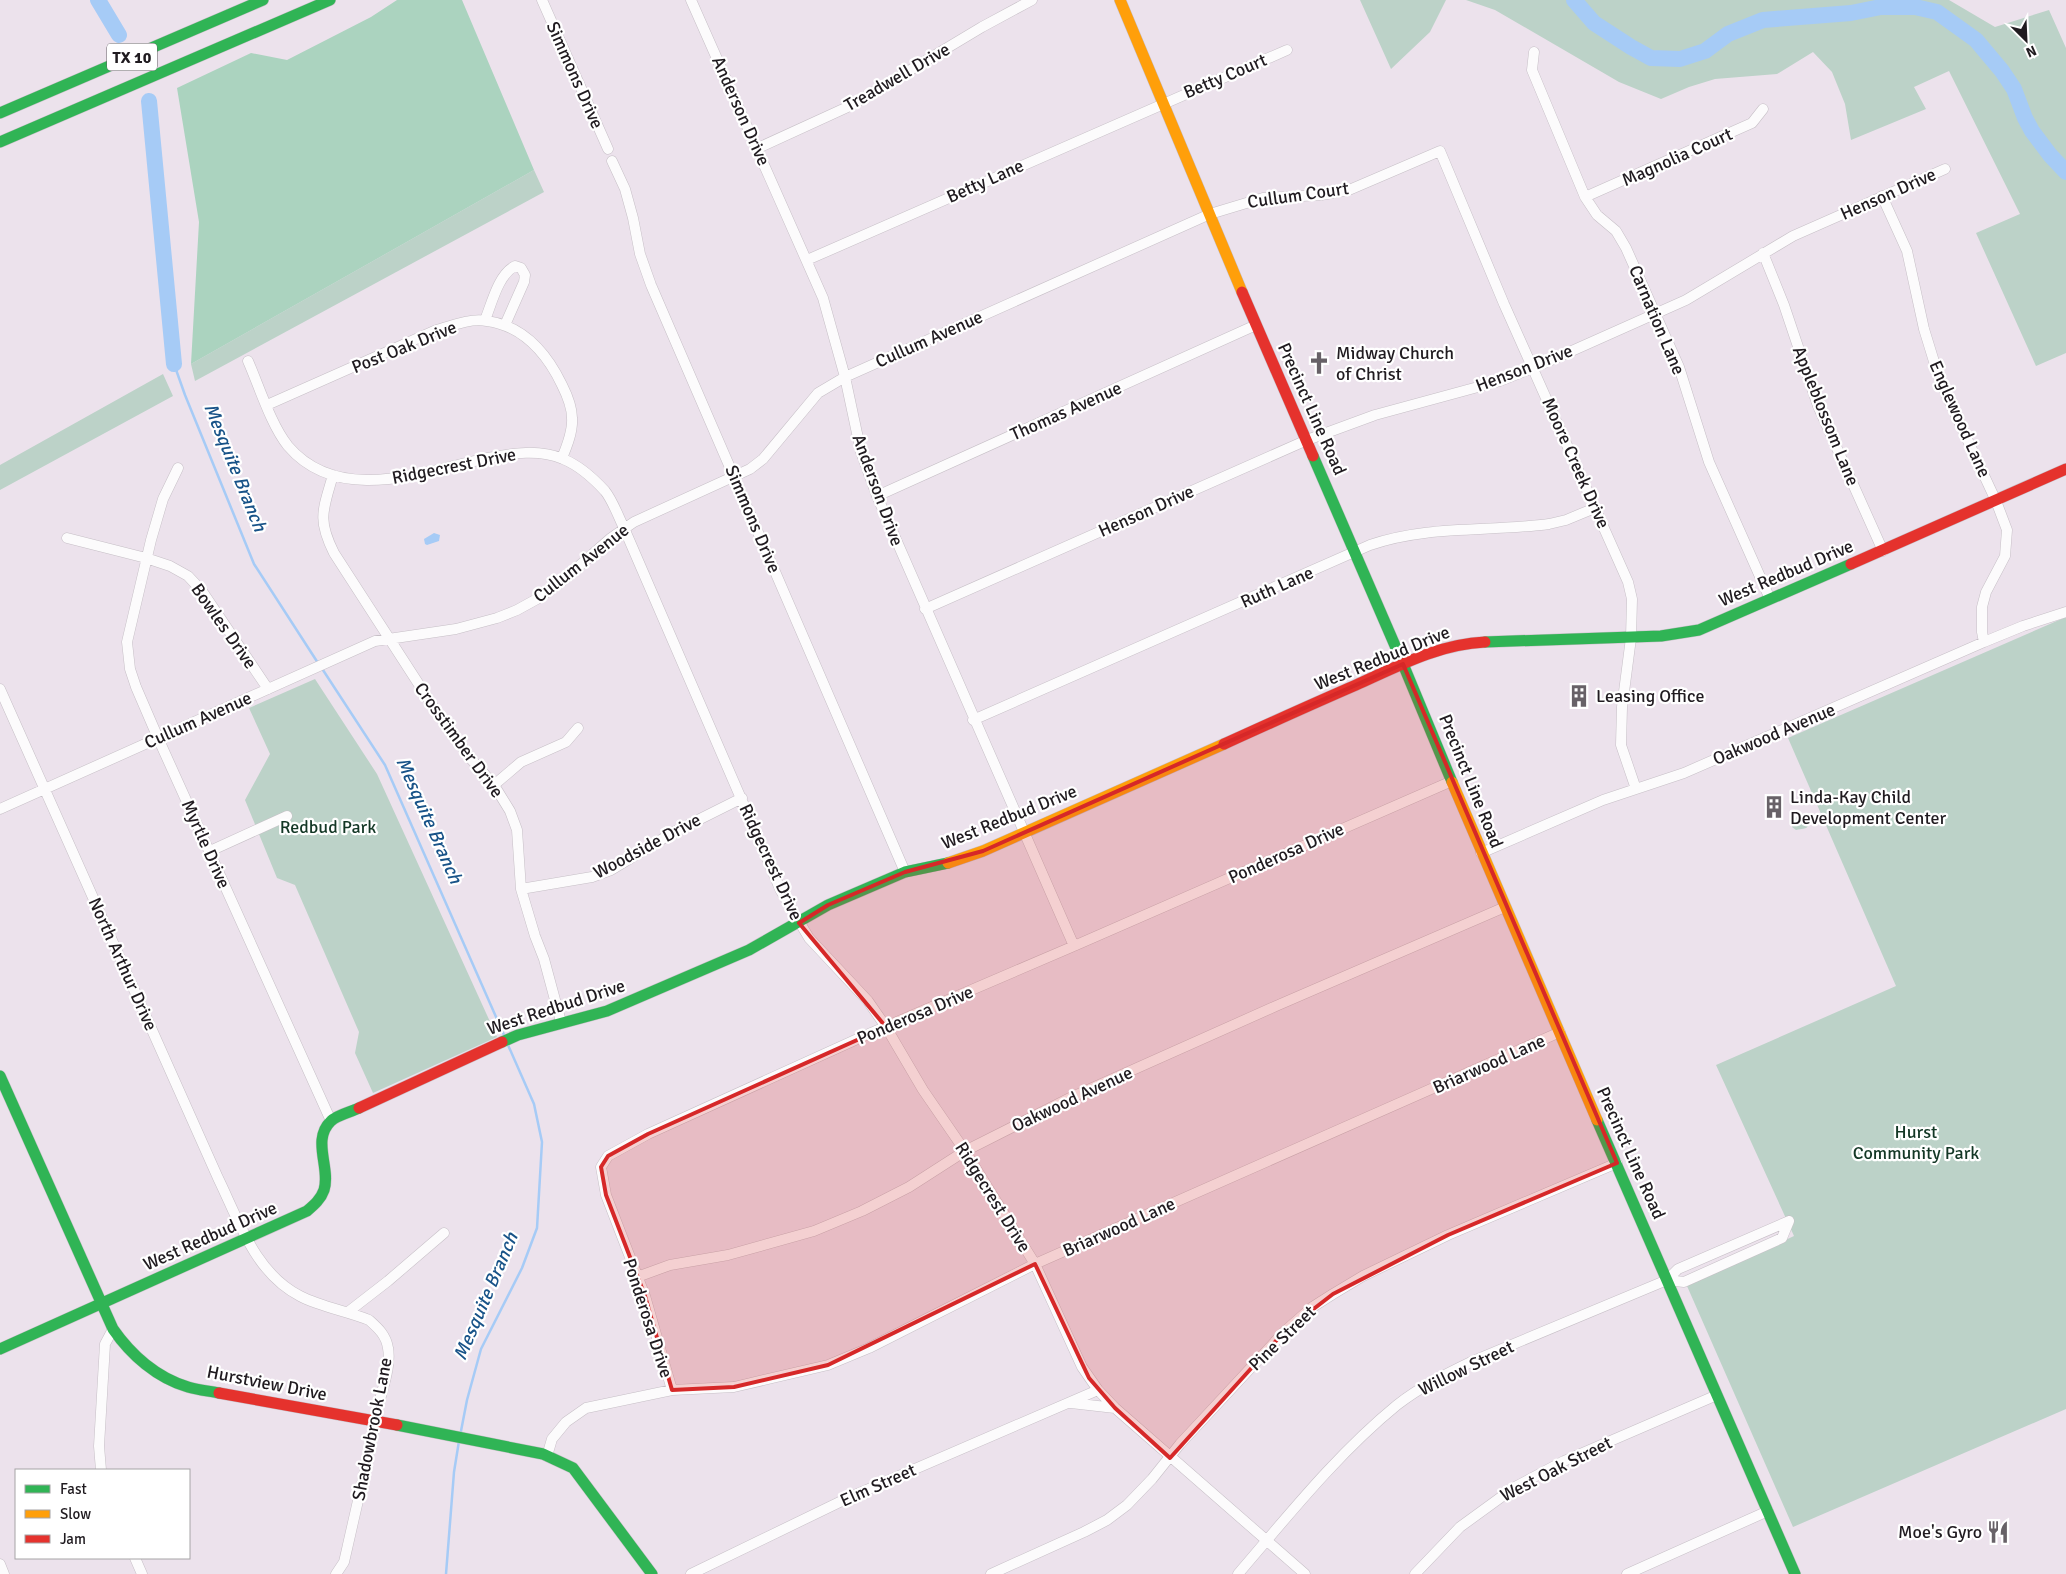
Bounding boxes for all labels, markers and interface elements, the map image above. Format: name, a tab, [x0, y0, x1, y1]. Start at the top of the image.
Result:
north arrow	[2001, 15, 2051, 65]
street label: Simmons Drive	[542, 18, 608, 132]
street label: Treadwell Drive	[840, 38, 954, 116]
text: N	[2023, 42, 2039, 61]
road number: TX 10	[107, 44, 157, 70]
street label: Betty Court	[1180, 49, 1270, 103]
street label: Anderson Drive	[707, 53, 775, 169]
street label: Magnolia Court	[1618, 123, 1736, 191]
street label: Betty Lane	[943, 154, 1027, 208]
street label: Henson Drive	[1837, 163, 1939, 225]
street label: Cullum Court	[1246, 177, 1350, 213]
street label: Carnation Lane	[1624, 262, 1690, 378]
street label: Cullum Avenue	[872, 306, 986, 372]
street label: Post Oak Drive	[348, 316, 460, 378]
street label: Precinct Line Road	[1273, 339, 1351, 479]
street label: Henson Drive	[1472, 339, 1576, 397]
place label: Midway Church of Christ	[1336, 342, 1454, 385]
street label: Appleblossom Lane	[1788, 343, 1864, 489]
church icon: Midway Church of Christ	[1306, 350, 1332, 376]
street label: Englewood Lane	[1924, 357, 1996, 481]
street label: Thomas Avenue	[1007, 377, 1125, 445]
street label: Moore Creek Drive	[1537, 394, 1615, 532]
water label: Mesquite Branch	[198, 400, 272, 536]
street label: Anderson Drive	[848, 431, 908, 549]
street label: Ridgecrest Drive	[390, 443, 518, 489]
street label: Simmons Drive	[720, 462, 786, 576]
street label: Henson Drive	[1095, 480, 1197, 542]
street label: Cullum Avenue	[529, 519, 633, 607]
street label: West Redbud Drive	[1715, 535, 1857, 611]
street label: Ruth Lane	[1237, 561, 1317, 613]
street label: Bowles Drive	[187, 579, 261, 673]
street label: West Redbud Drive	[1311, 621, 1453, 695]
street label: Crosstimber Drive	[410, 678, 508, 802]
building icon: Leasing Office	[1566, 683, 1592, 709]
place label: Leasing Office	[1596, 685, 1704, 707]
street label: Cullum Avenue	[141, 687, 255, 753]
street label: Oakwood Avenue	[1709, 698, 1839, 770]
street label: Precinct Line Road	[1434, 711, 1508, 851]
water label: Mesquite Branch	[390, 753, 468, 888]
street label: West Redbud Drive	[938, 780, 1080, 854]
place label: Linda-Kay Child Development Center	[1790, 786, 1947, 829]
building icon: Linda-Kay Child Development Center	[1761, 794, 1787, 820]
street label: Myrtle Drive	[177, 796, 235, 892]
street label: Ridgecrest Drive	[734, 800, 808, 924]
street label: Woodside Drive	[590, 808, 704, 884]
park label: Redbud Park	[280, 816, 376, 838]
street label: Ponderosa Drive	[1225, 818, 1347, 888]
street label: North Arthur Drive	[84, 894, 162, 1034]
street label: West Redbud Drive	[484, 974, 628, 1040]
street label: Ponderosa Drive	[853, 981, 977, 1049]
street label: Briarwood Lane	[1429, 1029, 1549, 1099]
street label: Oakwood Avenue	[1008, 1061, 1136, 1137]
street label: Precinct Line Road	[1592, 1083, 1670, 1223]
park label: Hurst Community Park	[1853, 1121, 1979, 1164]
street label: Ridgecrest Drive	[950, 1138, 1036, 1256]
street label: Briarwood Lane	[1059, 1192, 1179, 1262]
street label: West Redbud Drive	[140, 1197, 280, 1275]
water label: Mesquite Branch	[448, 1228, 524, 1364]
street label: Ponderosa Drive	[618, 1255, 678, 1381]
street label: Pine Street	[1244, 1301, 1320, 1375]
street label: Willow Street	[1415, 1335, 1517, 1401]
street label: Shadowbrook Lane	[347, 1356, 397, 1502]
street label: Hurstview Drive	[205, 1361, 329, 1405]
street label: West Oak Street	[1496, 1431, 1616, 1507]
street label: Elm Street	[837, 1459, 919, 1511]
legend	[15, 1469, 190, 1559]
text: Fast	[60, 1480, 87, 1498]
text: Slow	[60, 1505, 91, 1523]
restaurant icon: Moe's Gyro	[1985, 1519, 2011, 1545]
place label: Moe's Gyro	[1898, 1521, 1982, 1543]
text: Jam	[60, 1530, 86, 1548]

